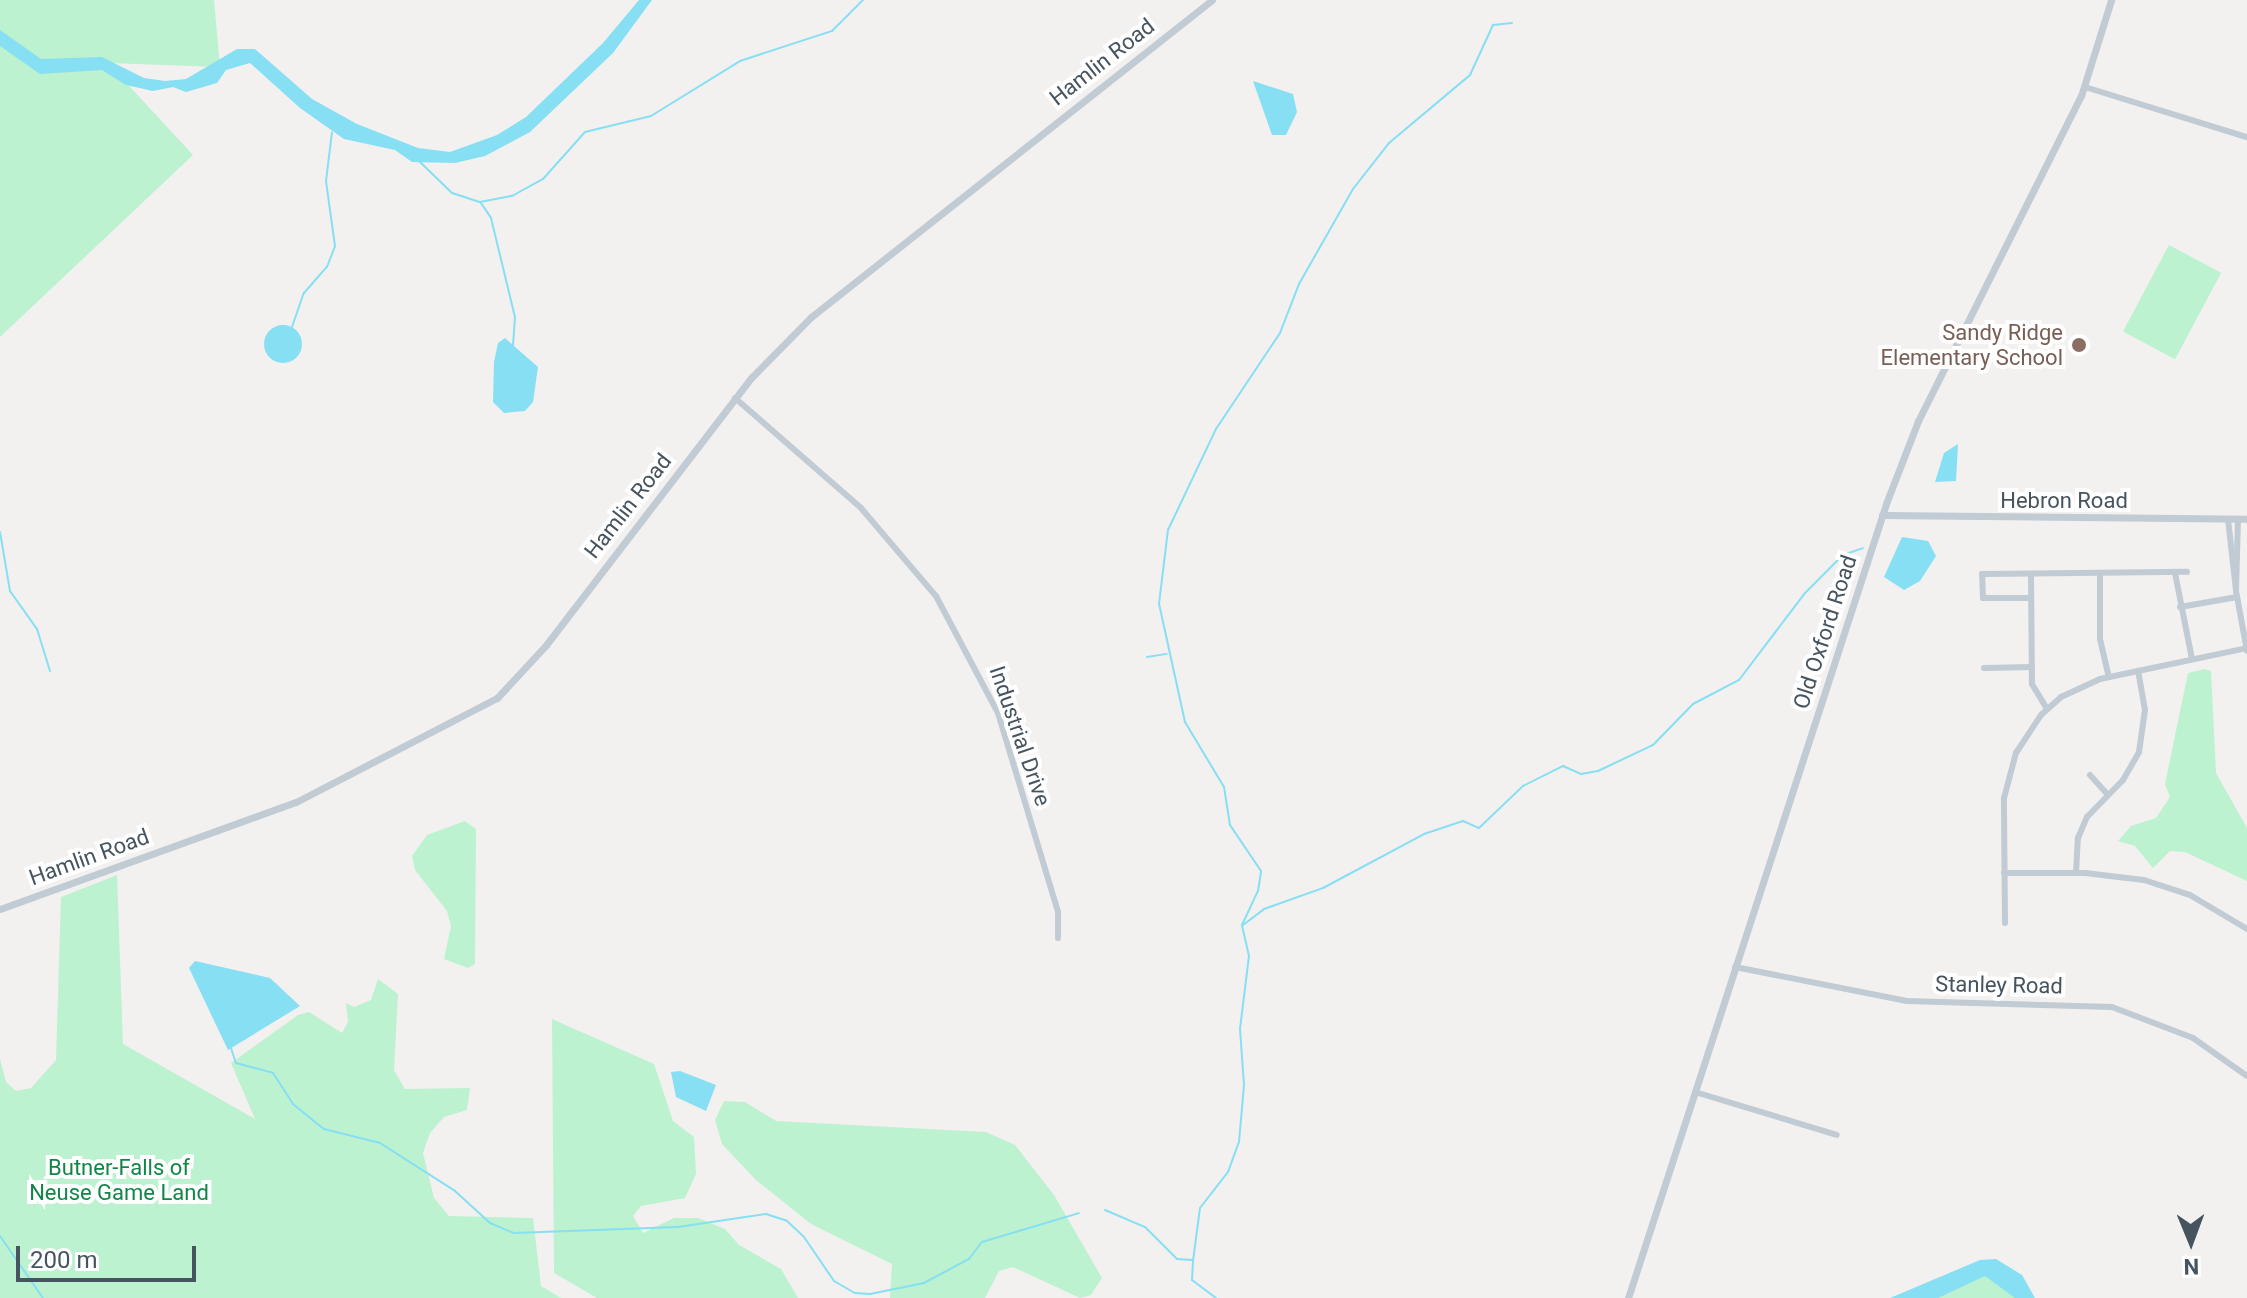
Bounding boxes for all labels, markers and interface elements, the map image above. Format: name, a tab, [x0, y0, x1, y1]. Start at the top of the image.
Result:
street label: Hamlin Road	[1044, 13, 1160, 111]
place label: Sandy Ridge Elementary School	[1881, 319, 2063, 370]
marker: Sandy Ridge Elementary School	[2070, 336, 2088, 354]
street label: Hamlin Road	[579, 448, 677, 564]
street label: Hebron Road	[2000, 488, 2128, 514]
street label: Old Oxford Road	[1788, 552, 1862, 712]
street label: Industrial Drive	[984, 663, 1056, 809]
street label: Hamlin Road	[25, 823, 153, 891]
street label: Stanley Road	[1935, 971, 2063, 999]
park label: Butner-Falls of Neuse Game Land	[29, 1154, 209, 1206]
north arrow	[2151, 1202, 2231, 1282]
scale bar	[20, 1230, 200, 1280]
text: 200 m	[30, 1246, 97, 1274]
text: N	[2183, 1254, 2199, 1279]

